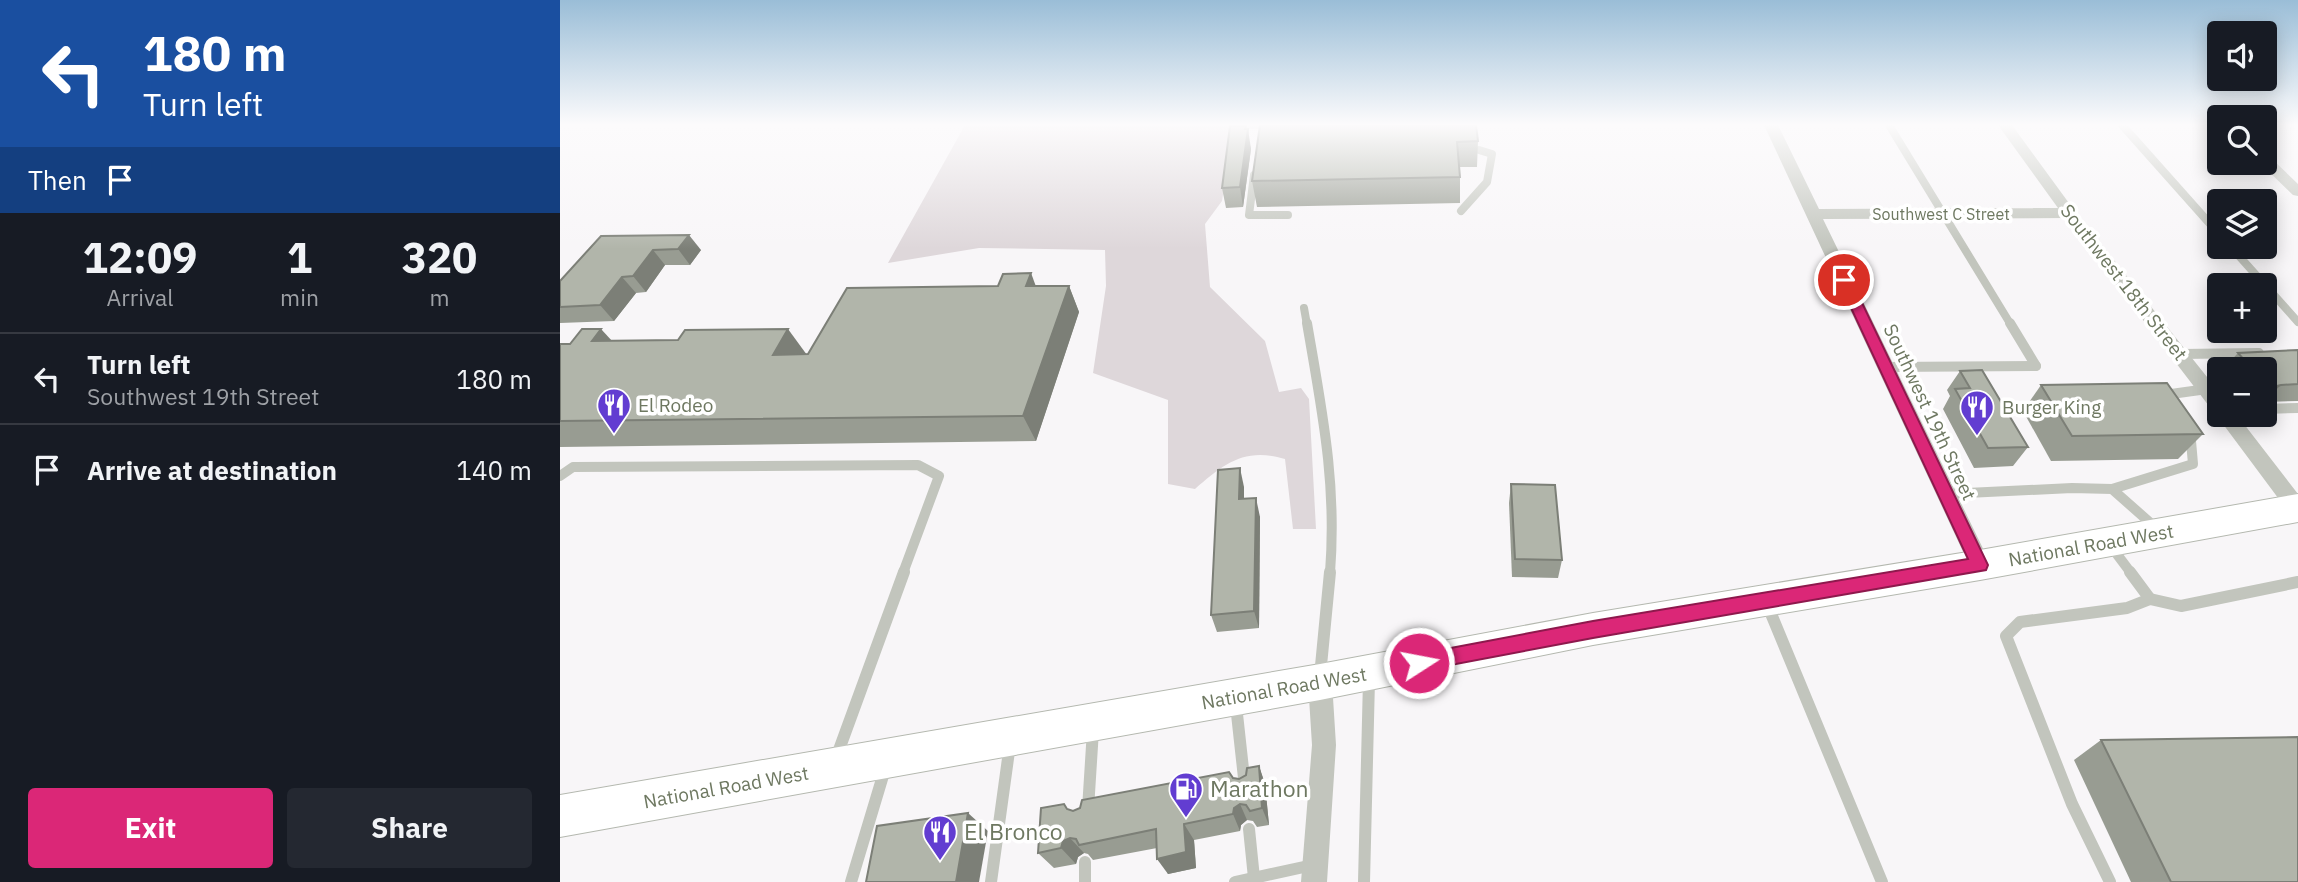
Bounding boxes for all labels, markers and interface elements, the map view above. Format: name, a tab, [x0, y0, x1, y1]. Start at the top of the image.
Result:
text: 180 m	[143, 21, 287, 84]
map controls	[2207, 21, 2277, 427]
button: sound	[2207, 21, 2277, 91]
icon: left	[28, 28, 119, 119]
text: Turn left	[143, 83, 263, 125]
button: search	[2207, 105, 2277, 175]
icon: arrive	[101, 161, 139, 199]
text: Then	[28, 163, 87, 197]
button: layers	[2207, 189, 2277, 259]
street label: Southwest 18th Street	[2055, 199, 2193, 365]
street label: Southwest C Street	[1872, 204, 2010, 224]
text: 12:09	[83, 230, 197, 285]
text: 1	[287, 230, 312, 285]
text: 320	[402, 230, 477, 285]
pin	[1814, 250, 1874, 310]
icon: arrive	[1825, 261, 1863, 299]
button: +	[2207, 273, 2277, 343]
text: Arrival	[107, 282, 174, 312]
text: min	[280, 282, 319, 312]
text: m	[429, 282, 450, 312]
street label: Southwest 19th Street	[1879, 320, 1981, 504]
text: Turn left	[87, 347, 190, 381]
button: −	[2207, 357, 2277, 427]
icon: left	[28, 360, 66, 398]
text: 180 m	[456, 362, 532, 396]
text: Southwest 19th Street	[87, 381, 319, 411]
restaurant icon: El Rodeo	[595, 386, 633, 435]
restaurant icon: Burger King	[1958, 388, 1996, 437]
place label: El Rodeo	[638, 393, 713, 417]
place label: Burger King	[2002, 395, 2101, 419]
icon: arrive	[28, 451, 66, 489]
text: Arrive at destination	[87, 453, 337, 487]
text: 140 m	[456, 453, 532, 487]
street label: National Road West	[2007, 519, 2175, 571]
position arrow	[1382, 626, 1456, 700]
street label: National Road West	[1200, 662, 1368, 714]
street label: National Road West	[642, 761, 810, 813]
fuel station icon: Marathon	[1167, 770, 1205, 819]
place label: Marathon	[1210, 773, 1309, 803]
button: Exit	[28, 788, 273, 868]
button: Share	[287, 788, 532, 868]
restaurant icon: El Bronco	[921, 813, 959, 862]
place label: El Bronco	[964, 816, 1063, 846]

